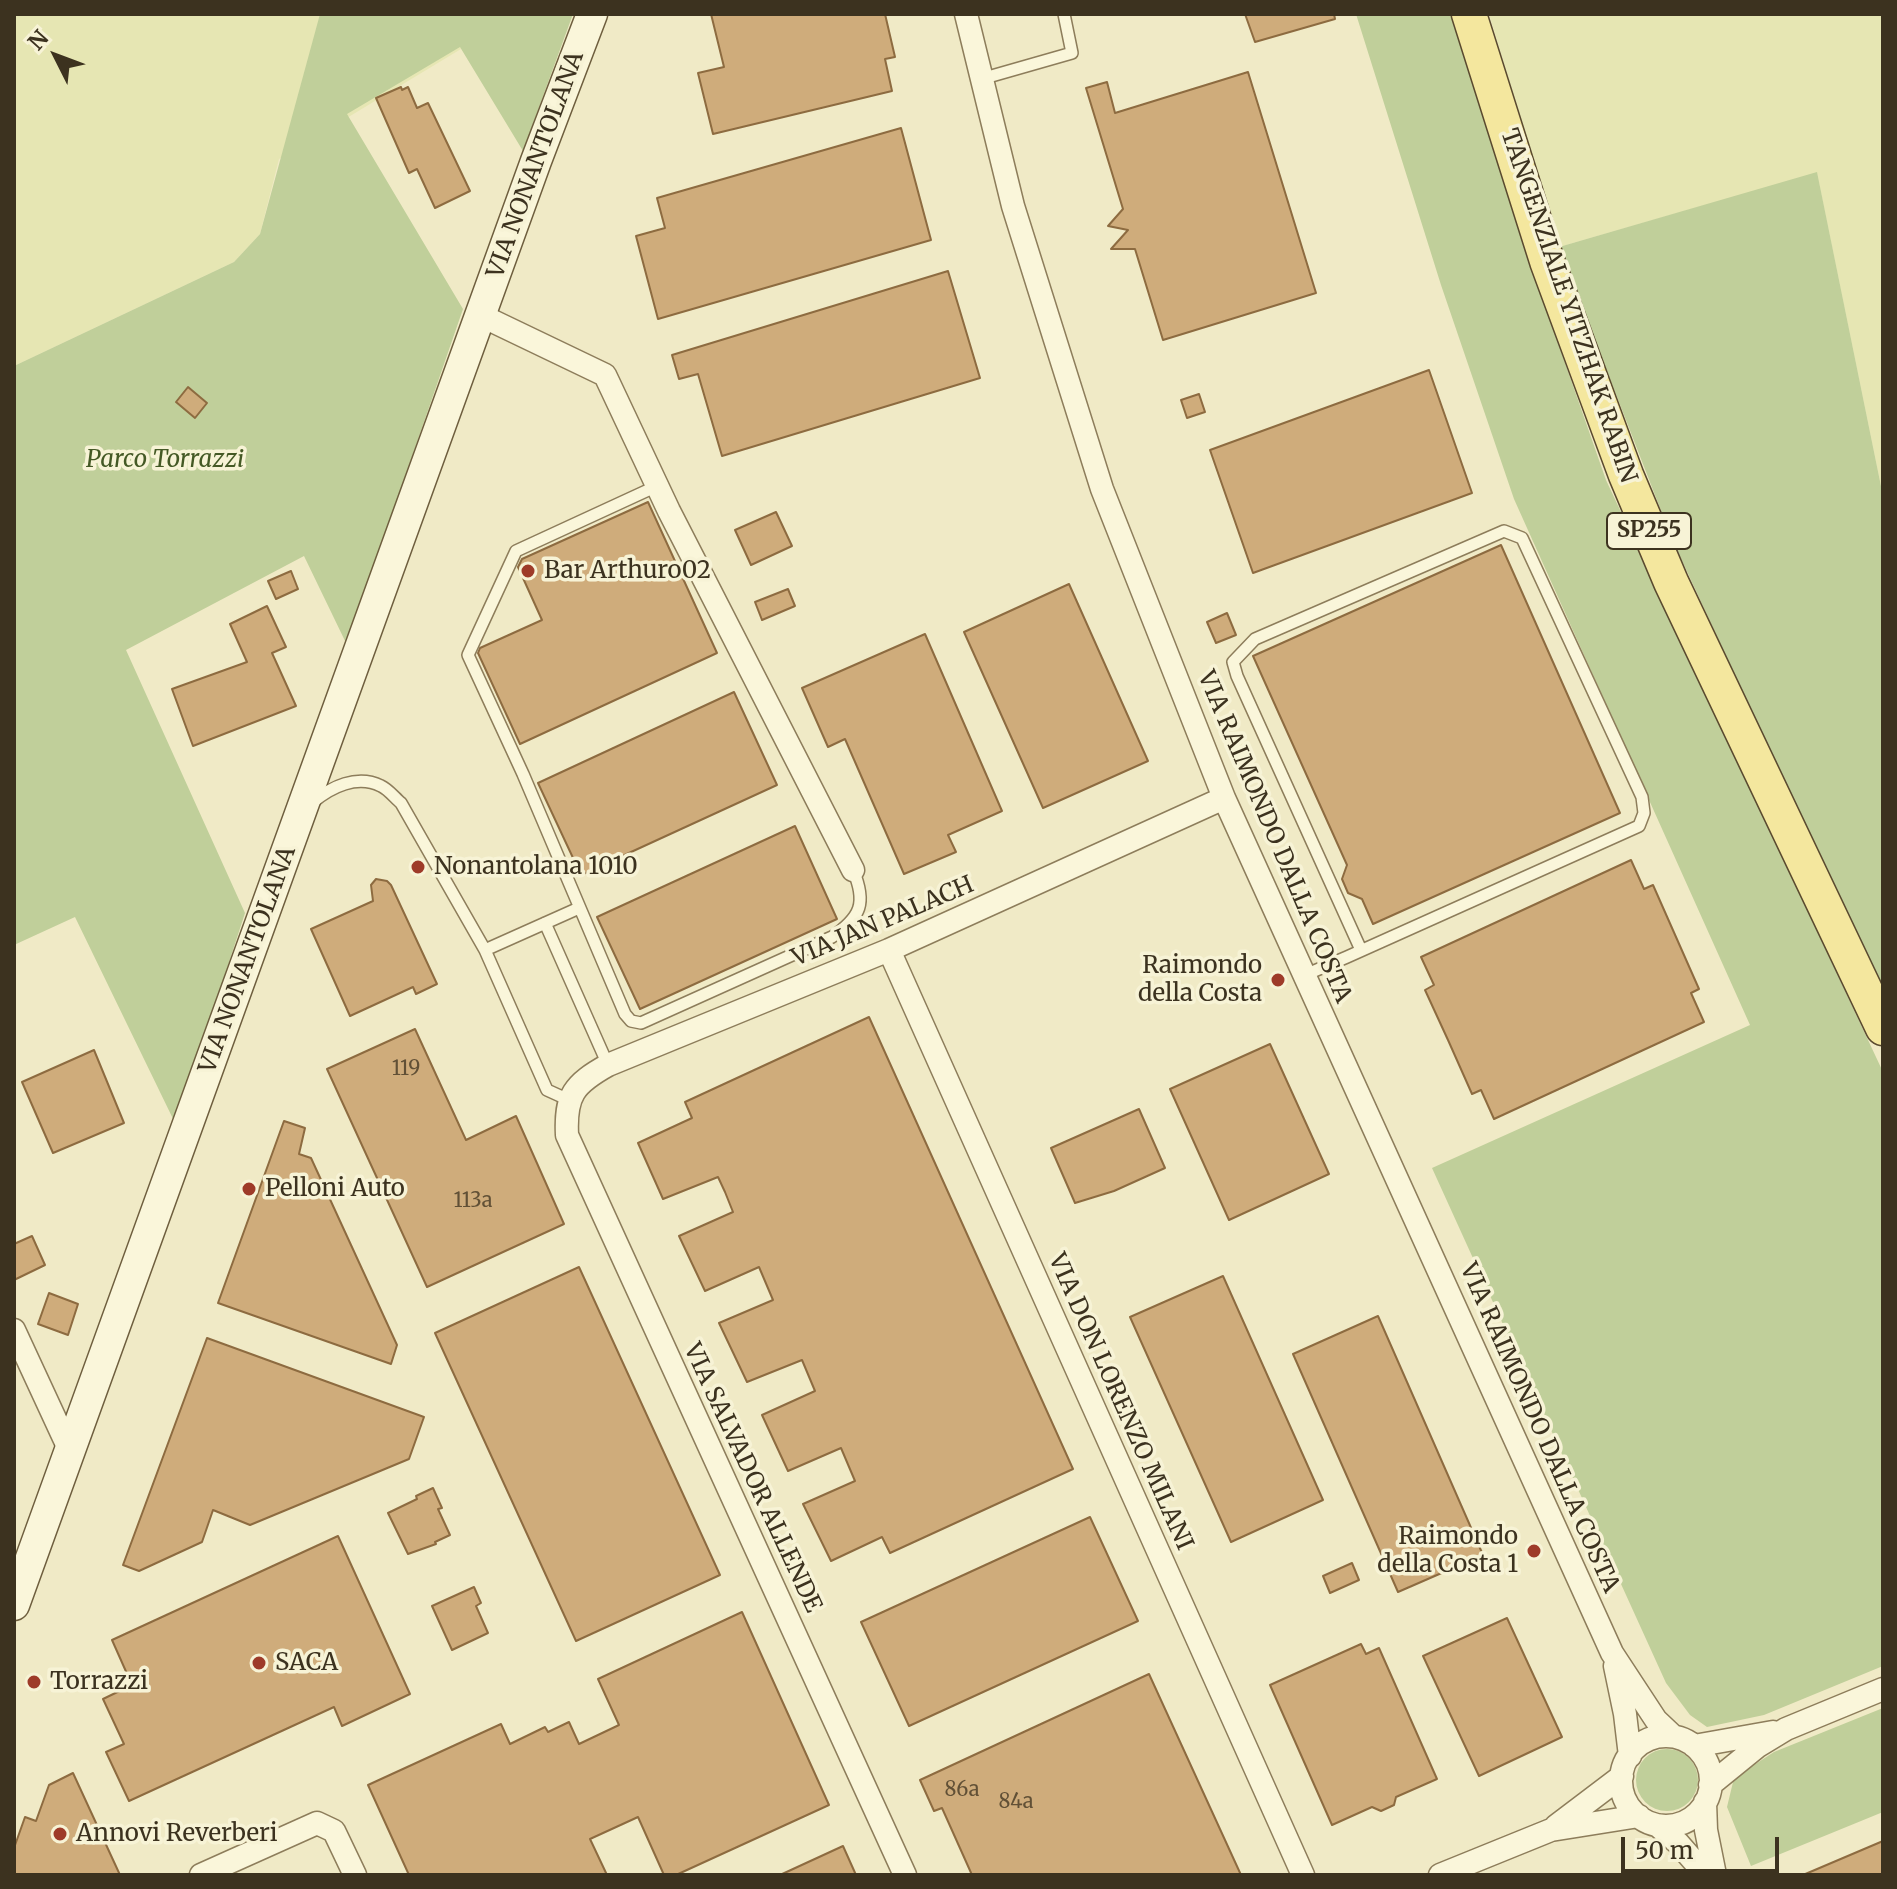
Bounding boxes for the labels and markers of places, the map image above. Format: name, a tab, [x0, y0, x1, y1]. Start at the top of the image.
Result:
place label: Bar Arthuro02	[544, 557, 711, 585]
marker: Bar Arthuro02	[519, 562, 537, 580]
place label: Nonantolana 1010	[434, 853, 638, 881]
marker: Nonantolana 1010	[409, 858, 427, 876]
place label: Raimondo della Costa	[1138, 952, 1262, 1008]
marker: Raimondo della Costa	[1269, 971, 1287, 989]
place label: Pelloni Auto	[265, 1175, 405, 1203]
marker: Pelloni Auto	[240, 1180, 258, 1198]
place label: Raimondo della Costa 1	[1377, 1523, 1518, 1579]
marker: Raimondo della Costa 1	[1525, 1542, 1543, 1560]
place label: SACA	[275, 1649, 338, 1677]
marker: SACA	[250, 1654, 268, 1672]
place label: Torrazzi	[50, 1668, 148, 1696]
marker: Torrazzi	[25, 1673, 43, 1691]
place label: Annovi Reverberi	[76, 1820, 278, 1848]
marker: Annovi Reverberi	[51, 1825, 69, 1843]

